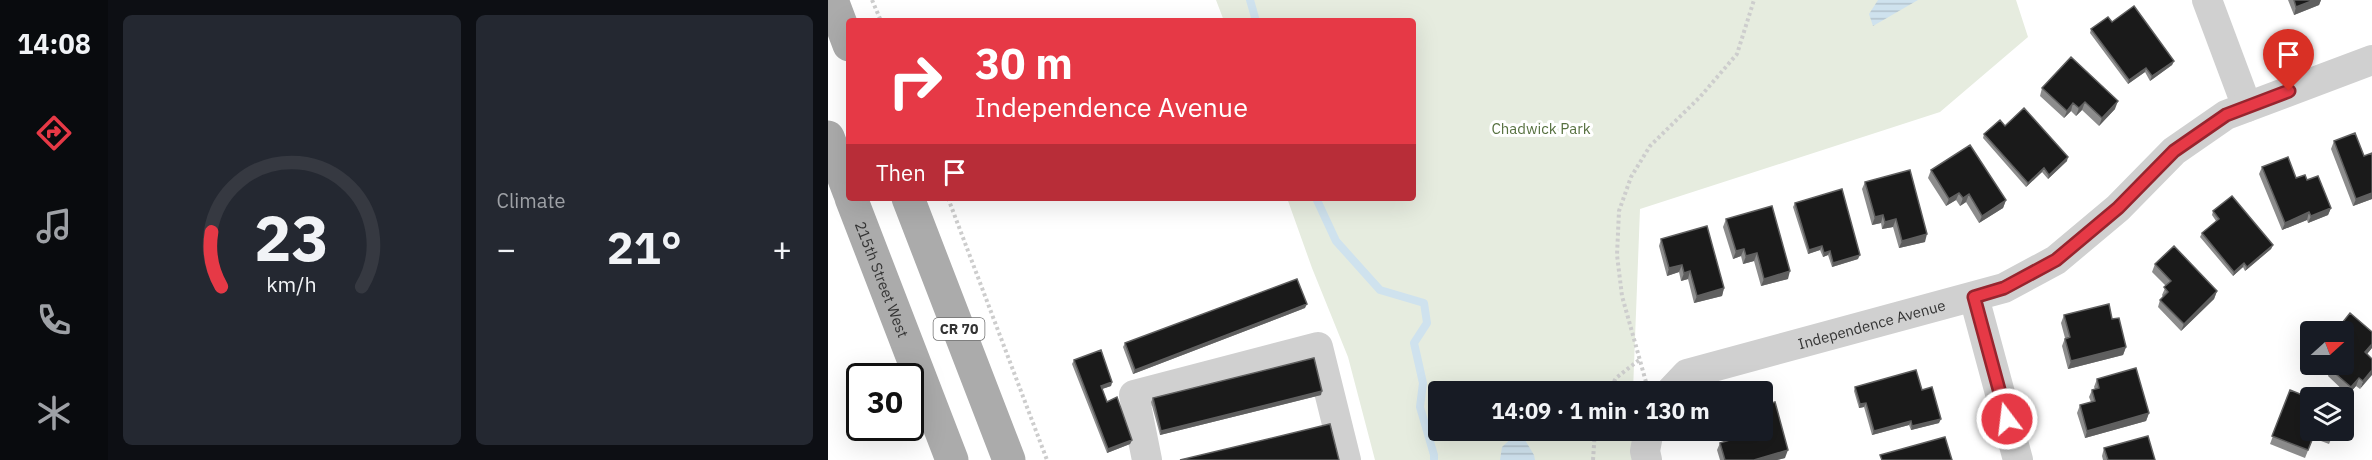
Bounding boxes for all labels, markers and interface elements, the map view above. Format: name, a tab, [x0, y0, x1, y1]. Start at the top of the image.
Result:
text: 14:08	[17, 26, 91, 61]
pin	[2263, 29, 2314, 91]
text: 30 m	[975, 36, 1073, 91]
icon: arrive	[2272, 38, 2305, 71]
icon: right	[876, 42, 954, 120]
text: Independence Avenue	[975, 89, 1248, 124]
icon: directions	[33, 112, 75, 154]
park label: Chadwick Park	[1491, 119, 1591, 138]
icon: arrive	[938, 156, 971, 189]
text: Then	[876, 158, 926, 187]
text: Climate	[497, 187, 565, 214]
text: 23	[254, 197, 329, 278]
icon: music	[33, 205, 75, 247]
text: 21°	[607, 218, 682, 276]
street label: 215th Street West	[851, 218, 913, 340]
text: −	[497, 227, 516, 270]
text: +	[772, 227, 792, 270]
text: km/h	[267, 270, 317, 298]
street label: Independence Avenue	[1796, 295, 1947, 353]
icon: phone	[33, 299, 75, 341]
road number: CR 70	[934, 318, 984, 340]
north arrow	[2300, 321, 2354, 375]
map controls	[2300, 321, 2354, 441]
speed limit sign: 30	[846, 363, 924, 441]
position arrow	[1975, 387, 2039, 451]
button: layers	[2300, 387, 2354, 441]
icon: climate	[33, 392, 75, 434]
text: 14:09 · 1 min · 130 m	[1491, 396, 1710, 425]

